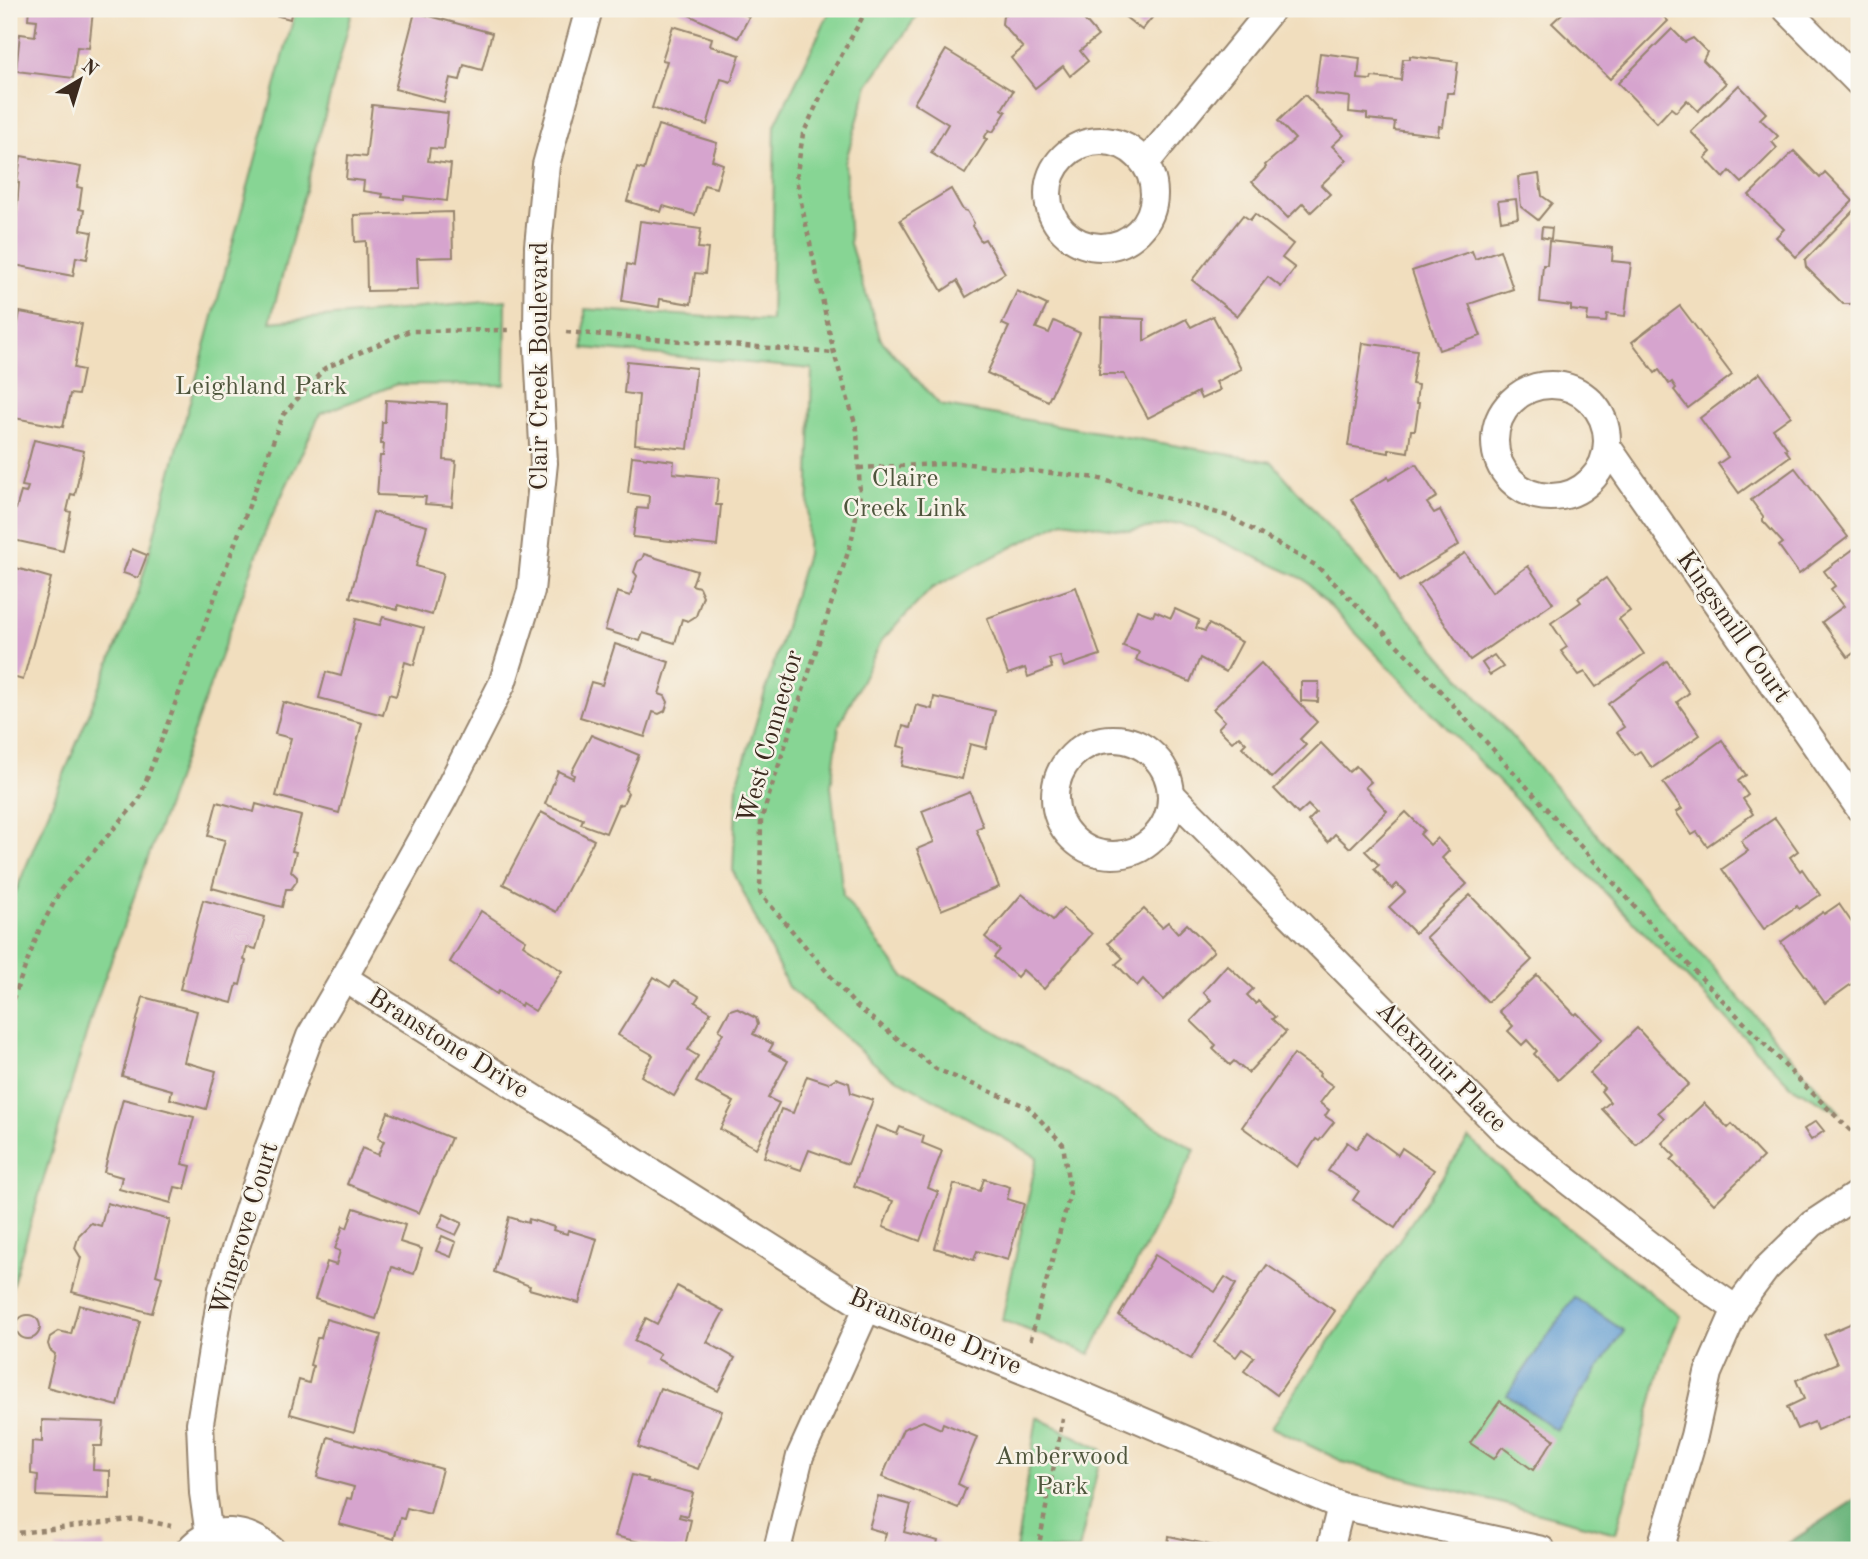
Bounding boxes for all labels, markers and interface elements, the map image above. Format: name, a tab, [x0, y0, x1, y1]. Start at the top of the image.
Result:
north arrow	[46, 46, 116, 116]
text: N	[77, 57, 101, 81]
street label: Clair Creek Boulevard	[527, 242, 553, 490]
park label: Leighland Park	[175, 374, 347, 400]
park label: Claire Creek Link	[843, 466, 967, 522]
street label: Kingsmill Court	[1671, 546, 1795, 708]
street label: West Connector	[734, 647, 808, 827]
street label: Branstone Drive	[363, 984, 533, 1104]
street label: Alexmuir Place	[1371, 997, 1511, 1137]
street label: Wingrove Court	[206, 1139, 284, 1319]
street label: Branstone Drive	[845, 1284, 1025, 1380]
park label: Amberwood Park	[995, 1444, 1129, 1500]

